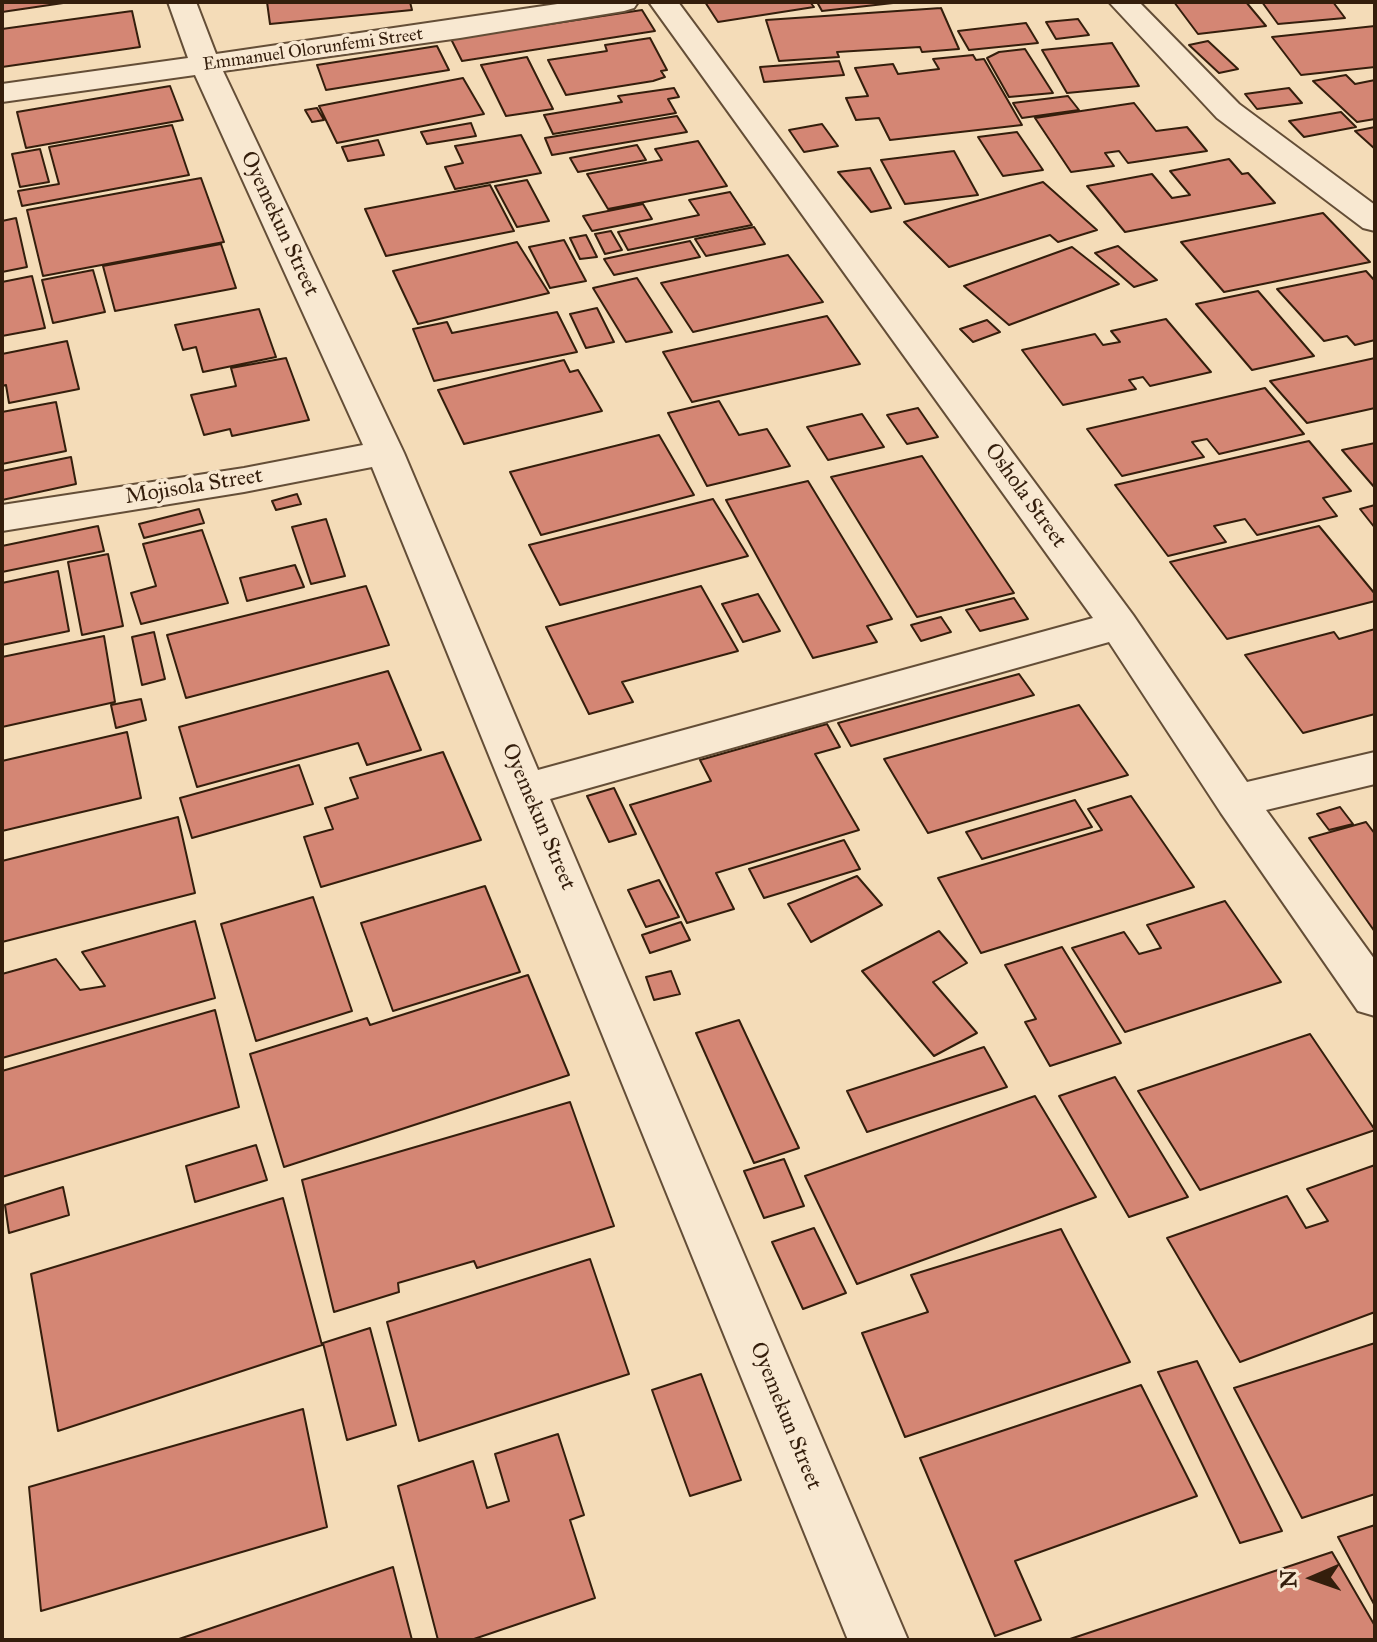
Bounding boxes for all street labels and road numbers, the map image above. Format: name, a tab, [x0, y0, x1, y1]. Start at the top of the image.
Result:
street label: Emmanuel Olorunfemi Street	[202, 24, 424, 76]
street label: Oyemekun Street	[234, 147, 324, 301]
street label: Oshola Street	[978, 439, 1072, 553]
street label: Mojisola Street	[123, 463, 265, 511]
street label: Oyemekun Street	[495, 740, 581, 894]
street label: Oyemekun Street	[743, 1338, 827, 1494]

